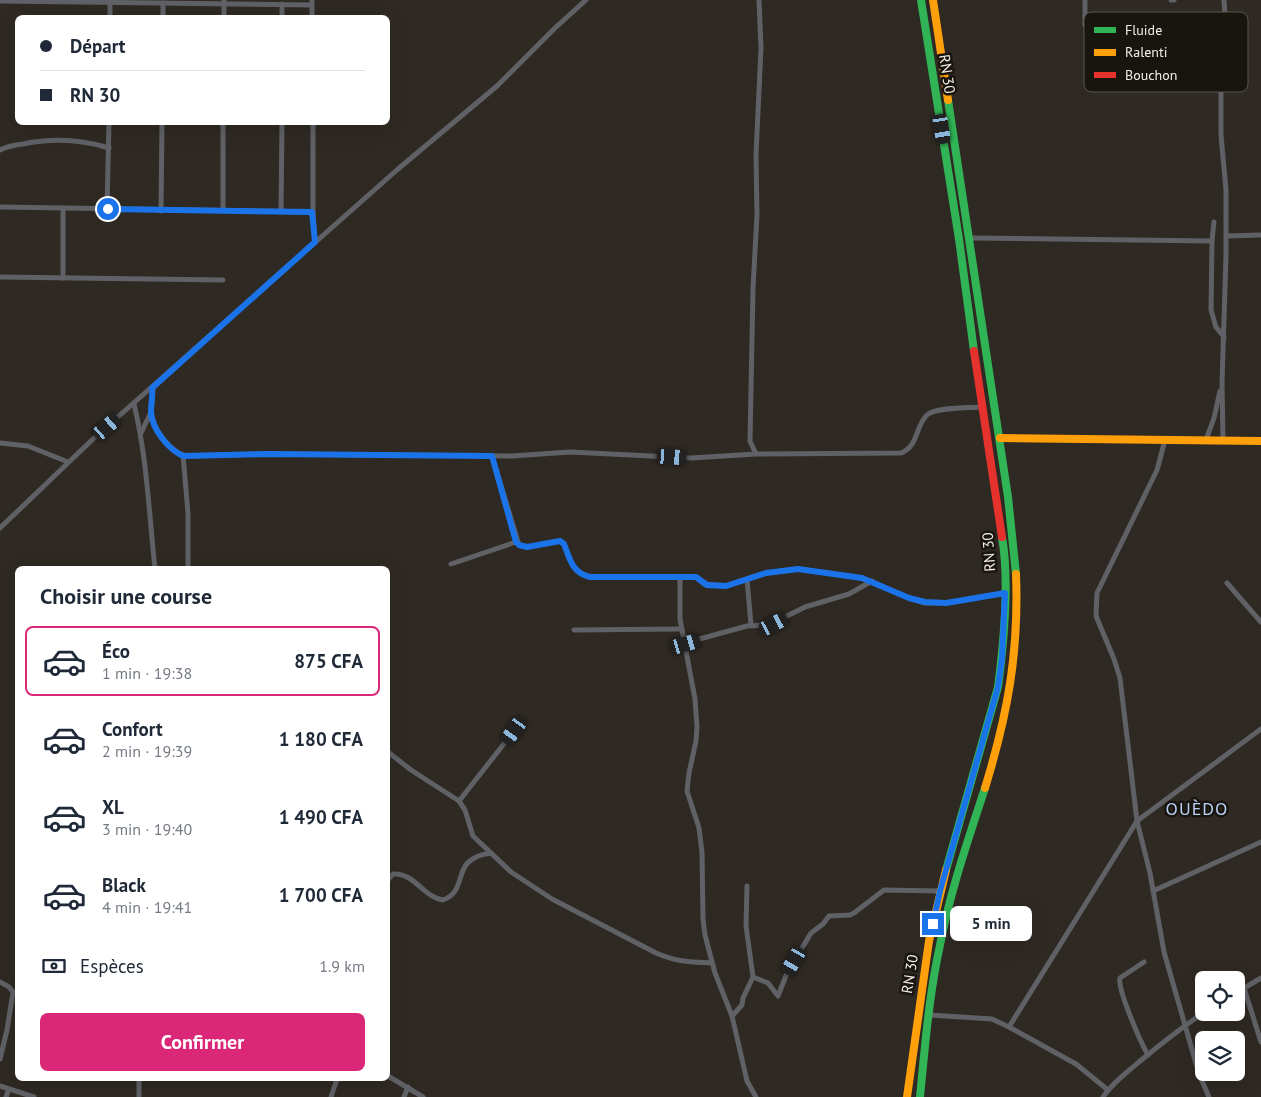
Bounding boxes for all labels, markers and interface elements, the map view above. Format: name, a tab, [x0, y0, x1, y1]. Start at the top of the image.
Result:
legend	[1084, 12, 1248, 92]
text: Fluide	[1125, 21, 1162, 39]
text: Départ	[70, 34, 126, 58]
text: Ralenti	[1125, 43, 1168, 61]
street label: RN 30	[935, 53, 960, 95]
text: Bouchon	[1125, 66, 1177, 84]
text: RN 30	[70, 83, 120, 107]
car	[932, 113, 951, 145]
route start	[97, 198, 119, 220]
car	[90, 411, 123, 443]
car	[656, 449, 687, 465]
street label: RN 30	[978, 532, 999, 572]
text: Choisir une course	[40, 582, 212, 610]
car	[757, 611, 790, 637]
car	[669, 633, 702, 655]
icon: car	[42, 639, 87, 684]
text: Éco	[102, 639, 130, 663]
text: 875 CFA	[294, 649, 363, 673]
text: 1 min · 19:38	[102, 663, 192, 683]
car	[499, 714, 528, 748]
icon: car	[42, 717, 87, 762]
text: Confort	[102, 717, 163, 741]
text: 1 180 CFA	[279, 727, 363, 751]
text: 2 min · 19:39	[102, 741, 192, 761]
icon: car	[42, 795, 87, 840]
text: XL	[102, 795, 124, 819]
district label: OUÈDO	[1166, 797, 1228, 820]
text: 1 490 CFA	[279, 805, 363, 829]
text: 3 min · 19:40	[102, 819, 192, 839]
icon: car	[42, 873, 87, 918]
text: Black	[102, 873, 146, 897]
text: 1 700 CFA	[279, 883, 363, 907]
text: 4 min · 19:41	[102, 897, 192, 917]
callout: 5 min	[950, 906, 1033, 942]
route end	[922, 913, 944, 935]
text: 5 min	[971, 913, 1011, 933]
car	[780, 944, 807, 978]
icon: cash	[40, 952, 68, 980]
street label: RN 30	[897, 953, 922, 995]
text: Espèces	[80, 954, 144, 978]
text: 1.9 km	[319, 956, 365, 976]
map controls	[1195, 971, 1245, 1081]
button: locate	[1195, 971, 1245, 1021]
button: Confirmer	[40, 1013, 365, 1071]
button: layers	[1195, 1031, 1245, 1081]

